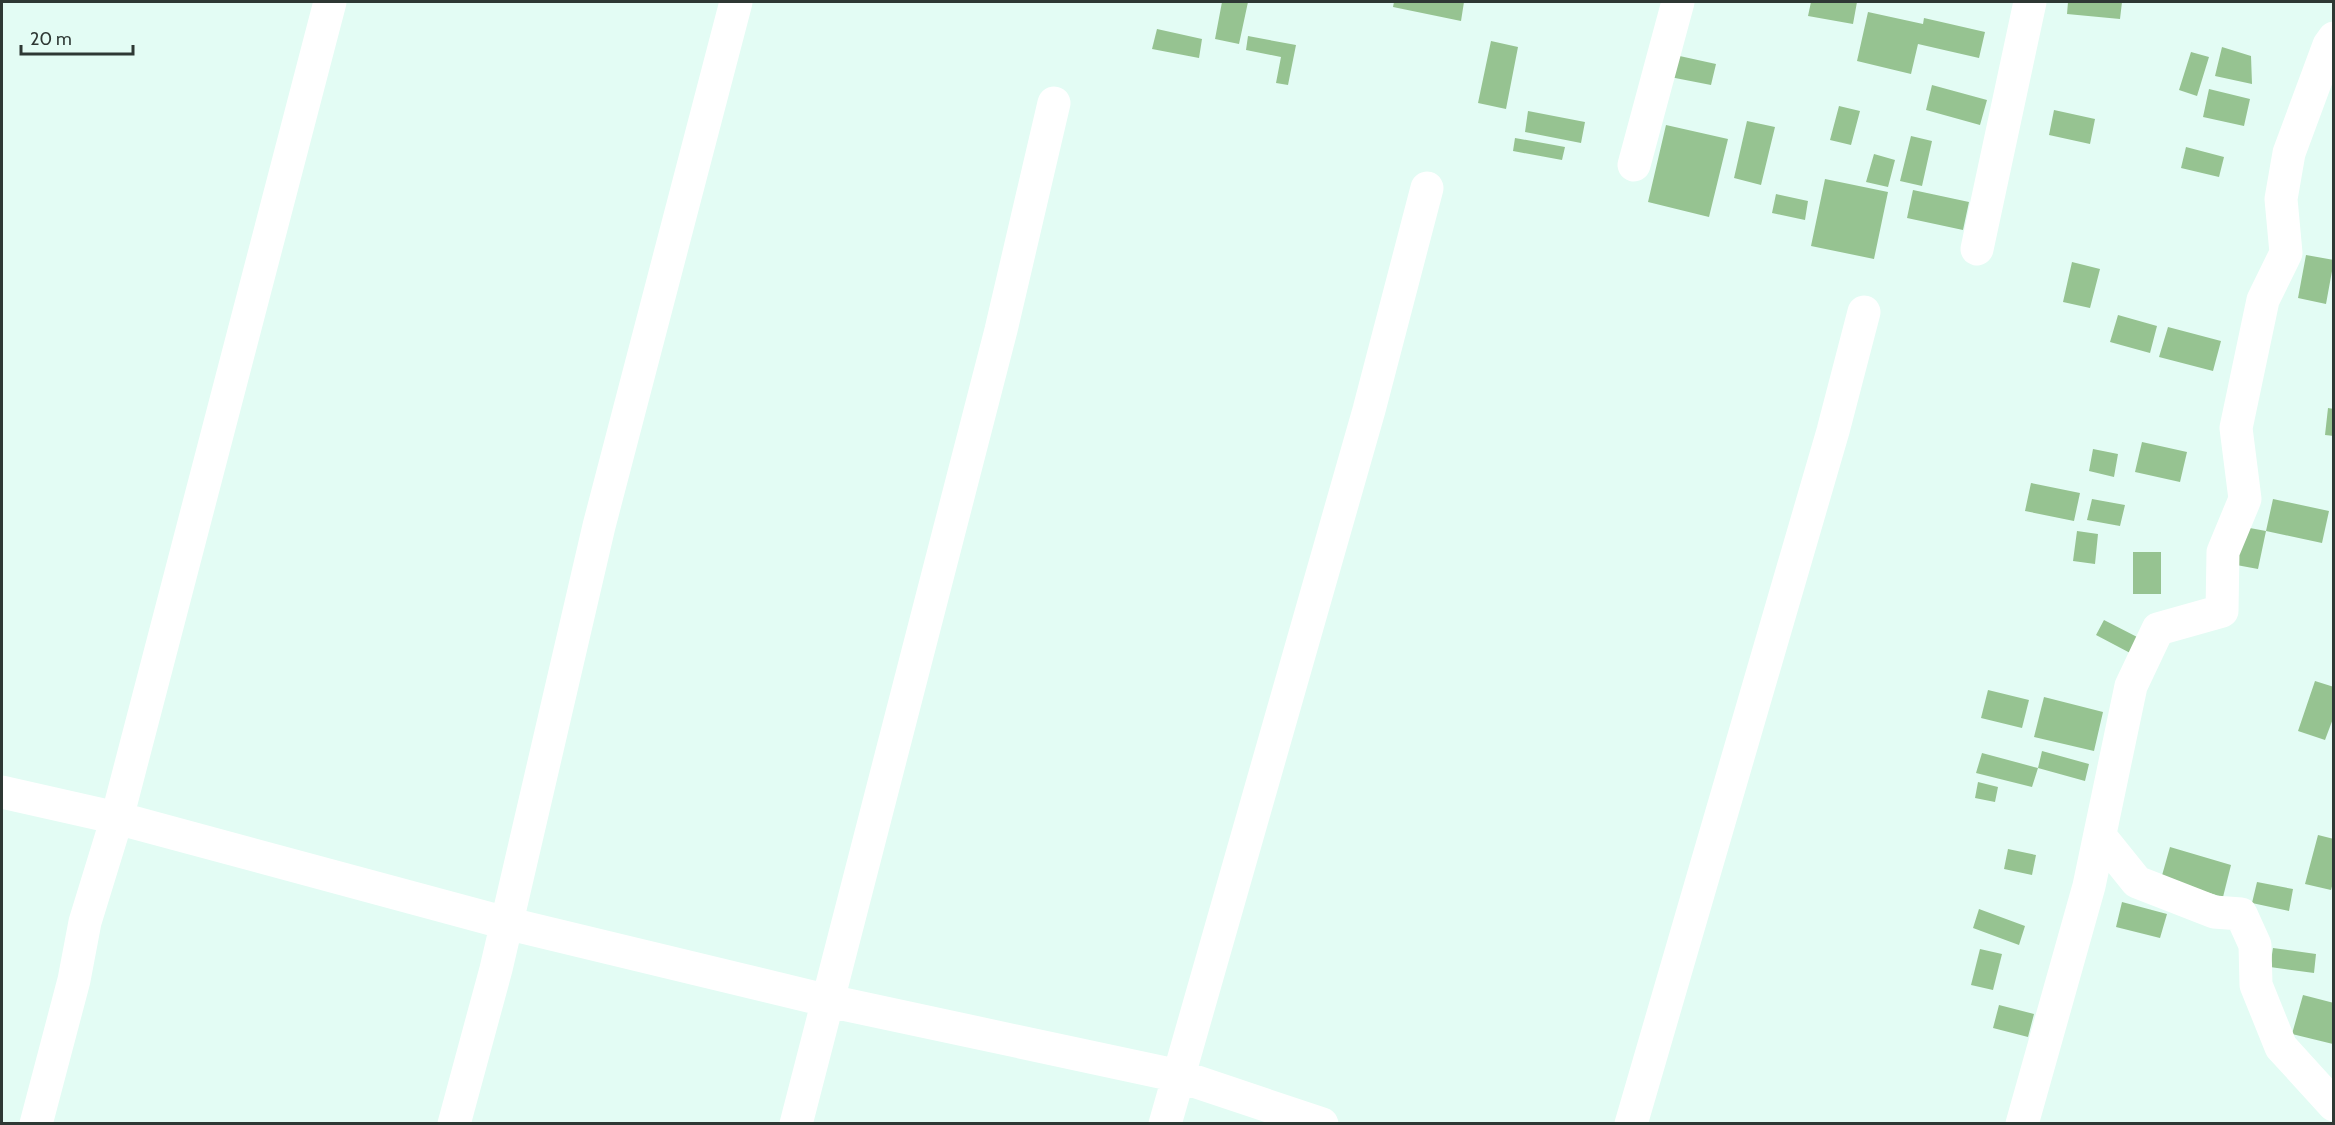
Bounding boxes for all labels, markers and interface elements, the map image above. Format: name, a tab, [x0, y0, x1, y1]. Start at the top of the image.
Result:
scale bar	[21, 18, 134, 56]
text: 20 m	[30, 28, 72, 50]

